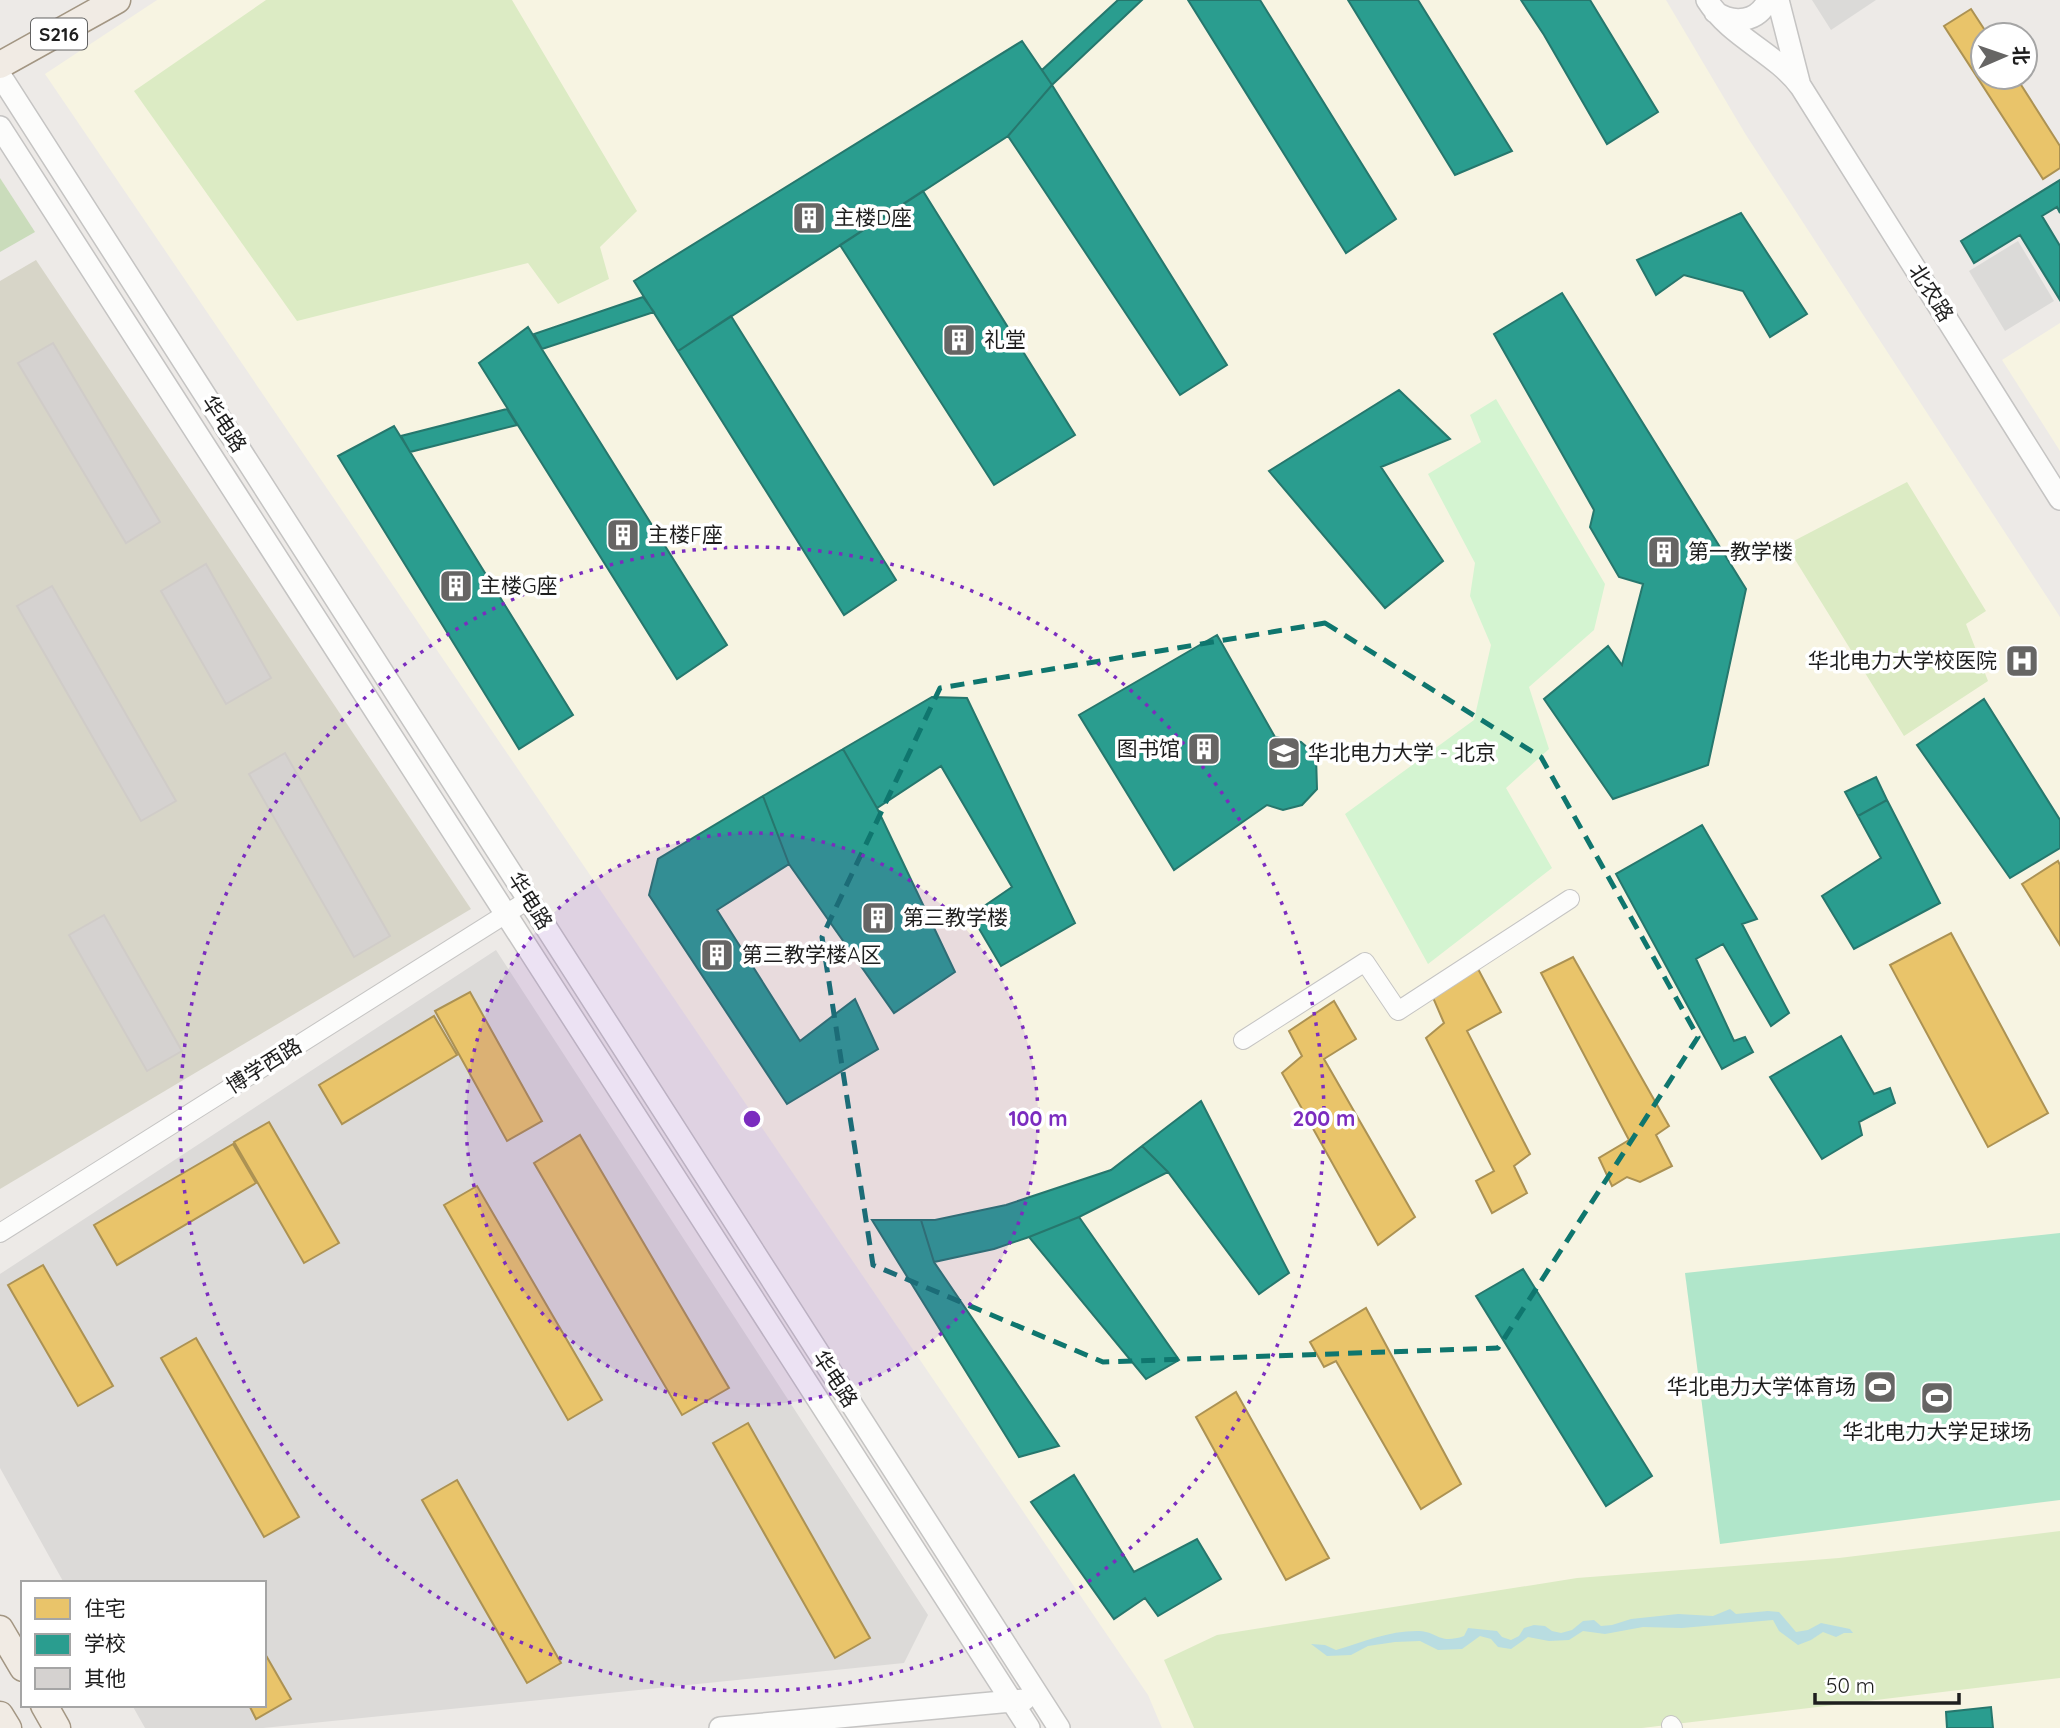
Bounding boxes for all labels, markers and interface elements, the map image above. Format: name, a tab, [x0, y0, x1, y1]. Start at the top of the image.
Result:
road number: S216	[31, 18, 87, 50]
north arrow	[1969, 21, 2039, 91]
text: 北	[2009, 45, 2033, 65]
building icon: 主楼D座	[790, 199, 828, 237]
place label: 主楼D座	[834, 204, 912, 230]
street label: 北农路	[1904, 259, 1960, 326]
building icon: 礼堂	[940, 321, 978, 359]
place label: 礼堂	[984, 326, 1026, 352]
street label: 华电路	[197, 390, 253, 457]
building icon: 主楼F座	[604, 516, 642, 554]
place label: 主楼F座	[648, 521, 723, 547]
building icon: 第一教学楼	[1645, 533, 1683, 571]
place label: 第一教学楼	[1688, 538, 1793, 564]
building icon: 主楼G座	[437, 567, 475, 605]
place label: 主楼G座	[480, 572, 558, 598]
hospital icon: 华北电力大学校医院	[2003, 642, 2041, 680]
place label: 华北电力大学校医院	[1808, 647, 1997, 673]
building icon: 图书馆	[1185, 730, 1223, 768]
school or university icon: 华北电力大学 - 北京	[1265, 734, 1303, 772]
place label: 图书馆	[1117, 735, 1180, 761]
place label: 华北电力大学 - 北京	[1308, 739, 1496, 765]
street label: 华电路	[503, 867, 559, 934]
building icon: 第三教学楼	[859, 899, 897, 937]
place label: 第三教学楼	[903, 904, 1008, 930]
building icon: 第三教学楼A区	[698, 936, 736, 974]
place label: 第三教学楼A区	[742, 941, 882, 967]
street label: 博学西路	[221, 1032, 306, 1098]
text: 100 m	[1008, 1105, 1068, 1131]
text: 200 m	[1293, 1105, 1355, 1131]
centre of rings	[740, 1107, 764, 1131]
street label: 华电路	[808, 1345, 864, 1412]
sports icon: 华北电力大学体育场	[1861, 1368, 1899, 1406]
place label: 华北电力大学体育场	[1667, 1373, 1856, 1399]
sports icon: 华北电力大学足球场	[1918, 1379, 1956, 1417]
place label: 华北电力大学足球场	[1843, 1418, 2032, 1444]
legend	[21, 1581, 266, 1707]
text: 住宅	[84, 1595, 126, 1621]
text: 学校	[84, 1630, 126, 1656]
scale bar	[1815, 1662, 1958, 1706]
text: 其他	[84, 1665, 126, 1691]
text: 50 m	[1826, 1672, 1875, 1698]

